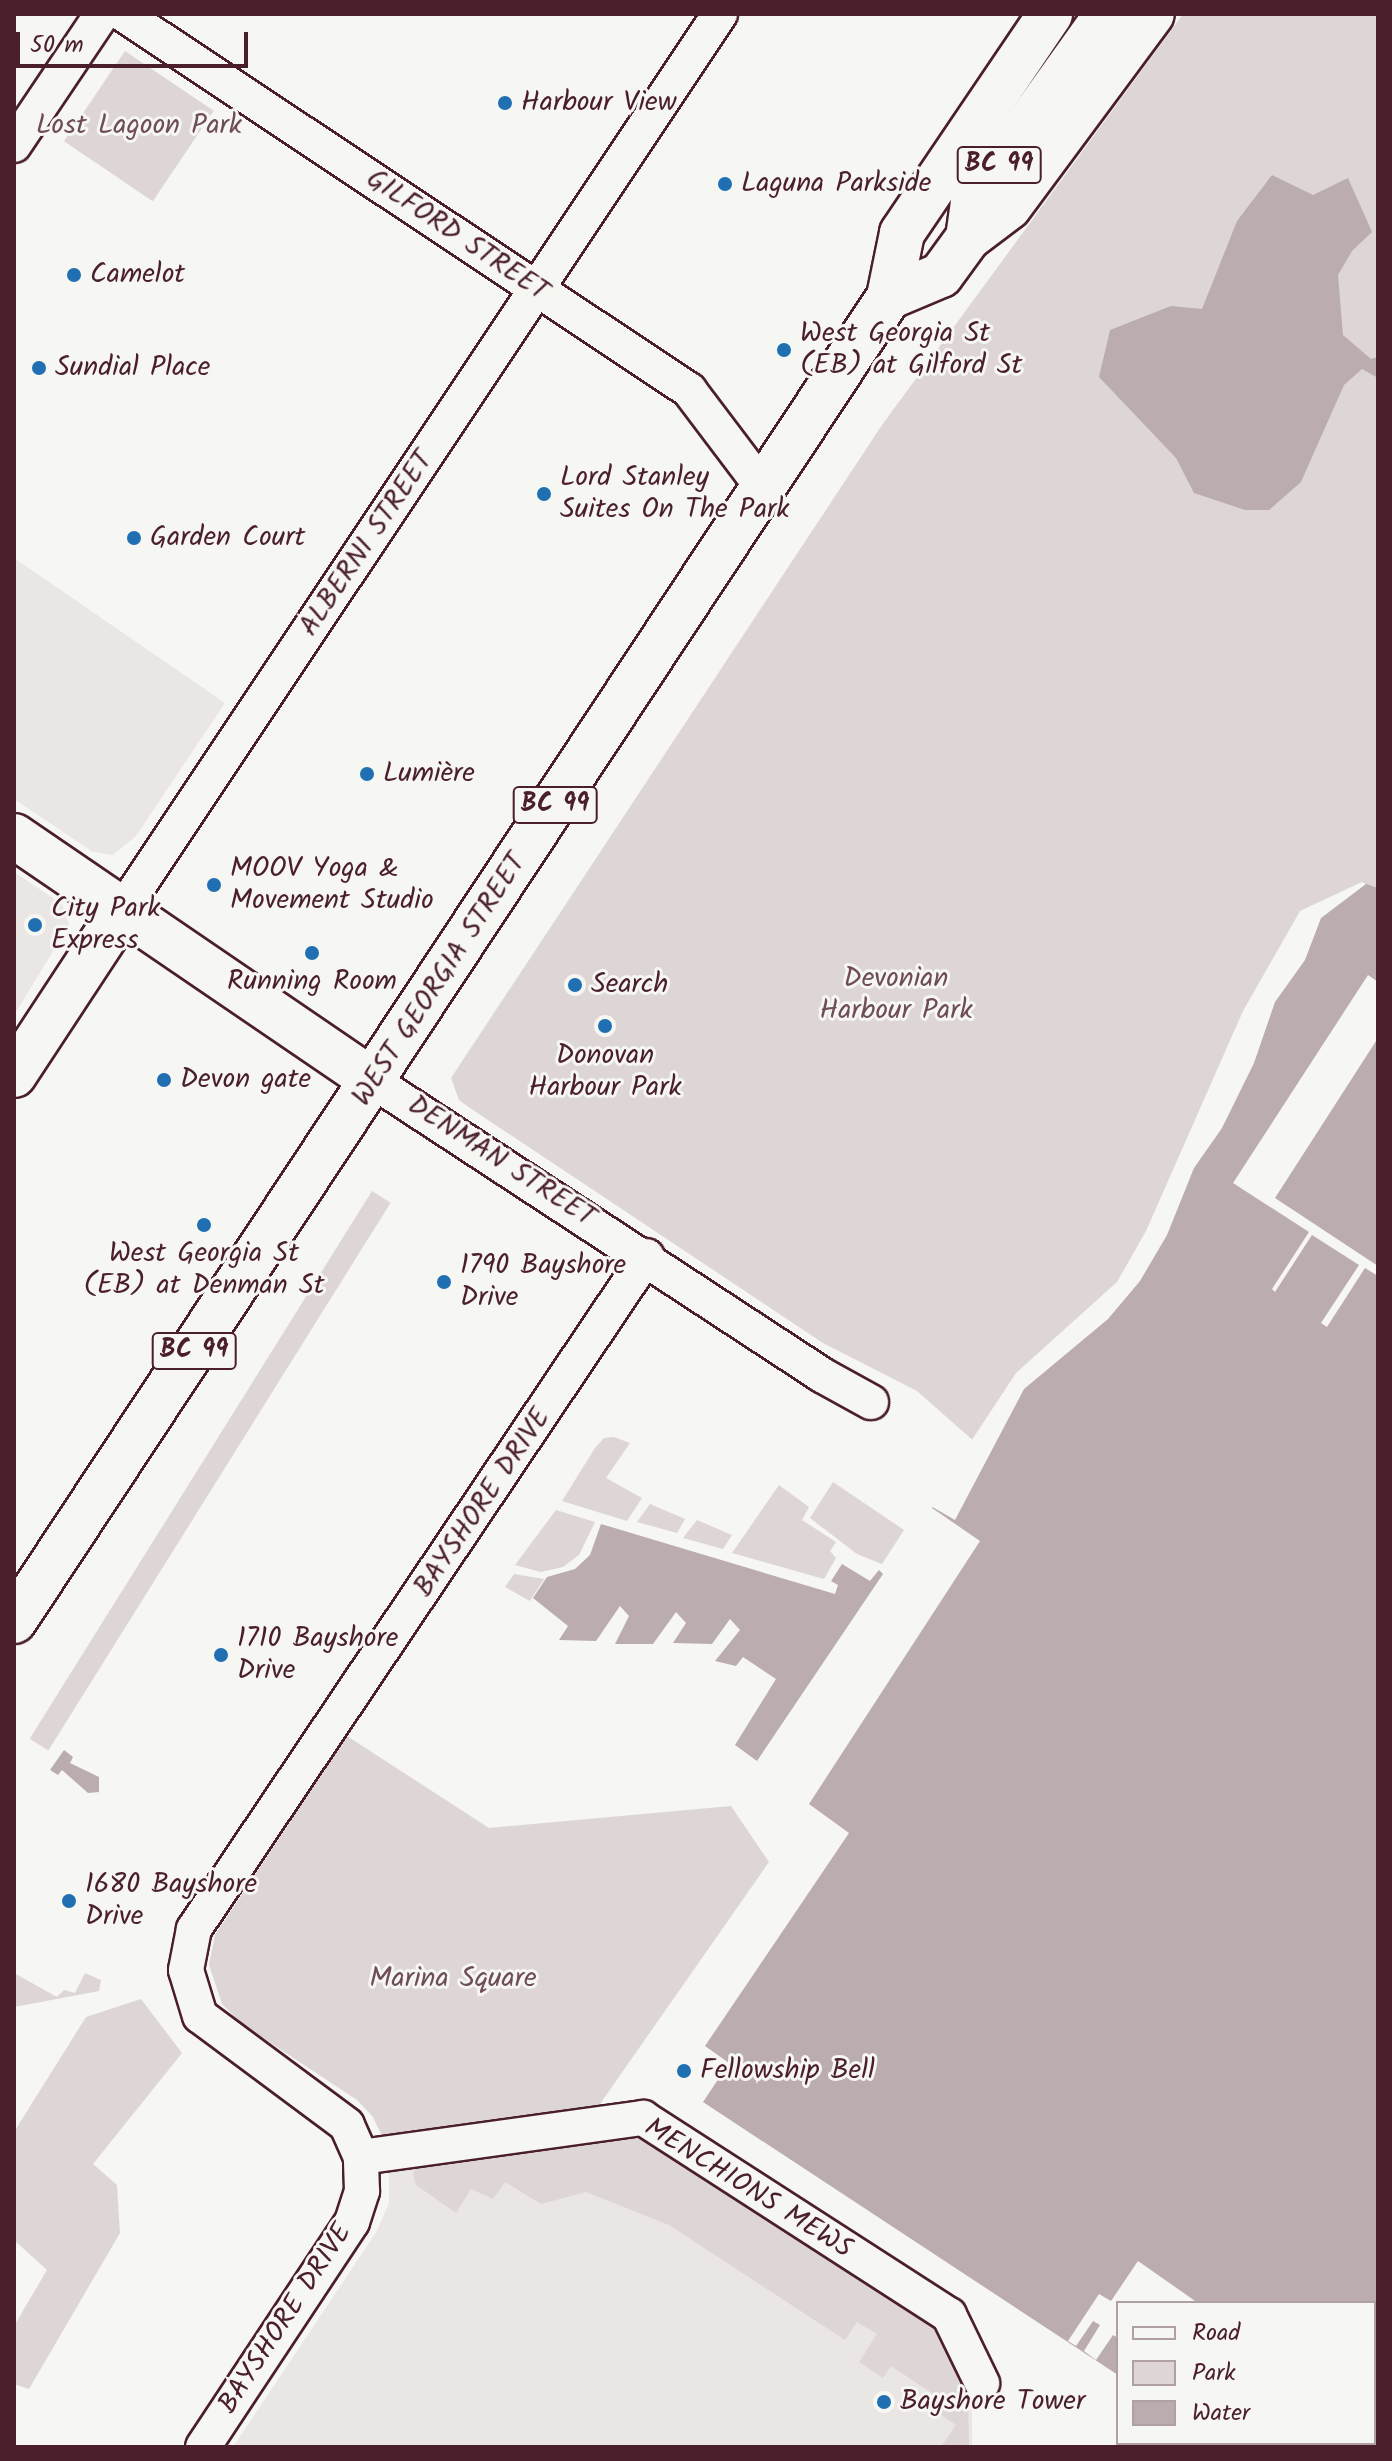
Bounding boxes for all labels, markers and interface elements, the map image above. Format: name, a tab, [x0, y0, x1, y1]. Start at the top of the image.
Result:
scale bar	[20, 16, 252, 66]
text: 50 m	[30, 26, 84, 65]
place label: Harbour View	[521, 86, 677, 120]
marker: Harbour View	[496, 94, 514, 112]
park label: Lost Lagoon Park	[36, 109, 242, 143]
road number: BC 99	[955, 143, 1043, 187]
street label: GILFORD STREET	[360, 163, 554, 309]
place label: Laguna Parkside	[741, 167, 931, 201]
marker: Laguna Parkside	[716, 175, 734, 193]
place label: Camelot	[90, 258, 185, 292]
marker: Camelot	[65, 266, 83, 284]
place label: West Georgia St (EB) at Gilford St	[800, 317, 1022, 383]
marker: West Georgia St (EB) at Gilford St	[775, 341, 793, 359]
place label: Sundial Place	[55, 351, 210, 385]
marker: Sundial Place	[30, 359, 48, 377]
street label: ALBERNI STREET	[293, 445, 441, 643]
place label: Lord Stanley Suites On The Park	[560, 461, 789, 527]
marker: Lord Stanley Suites On The Park	[535, 485, 553, 503]
place label: Garden Court	[150, 521, 305, 555]
marker: Garden Court	[125, 529, 143, 547]
place label: Lumière	[383, 757, 475, 791]
marker: Lumière	[358, 765, 376, 783]
road number: BC 99	[511, 783, 599, 827]
street label: WEST GEORGIA STREET	[346, 847, 534, 1113]
place label: MOOV Yoga & Movement Studio	[230, 852, 434, 918]
marker: MOOV Yoga & Movement Studio	[205, 876, 223, 894]
place label: City Park Express	[51, 892, 160, 958]
marker: City Park Express	[26, 916, 44, 934]
marker: Running Room	[303, 944, 321, 962]
park label: Devonian Harbour Park	[819, 962, 973, 1028]
place label: Running Room	[227, 965, 397, 999]
place label: Search	[591, 968, 668, 1002]
marker: Search	[566, 976, 584, 994]
marker: Donovan Harbour Park	[596, 1017, 614, 1035]
place label: Donovan Harbour Park	[528, 1039, 682, 1105]
place label: Devon gate	[180, 1063, 311, 1097]
marker: Devon gate	[155, 1071, 173, 1089]
street label: DENMAN STREET	[401, 1089, 601, 1235]
marker: West Georgia St (EB) at Denman St	[195, 1216, 213, 1234]
place label: West Georgia St (EB) at Denman St	[83, 1237, 325, 1303]
place label: 1790 Bayshore Drive	[460, 1249, 626, 1315]
marker: 1790 Bayshore Drive	[435, 1273, 453, 1291]
road number: BC 99	[150, 1329, 238, 1373]
street label: BAYSHORE DRIVE	[408, 1402, 558, 1604]
place label: 1710 Bayshore Drive	[237, 1622, 398, 1688]
marker: 1710 Bayshore Drive	[212, 1646, 230, 1664]
place label: 1680 Bayshore Drive	[85, 1868, 257, 1934]
marker: 1680 Bayshore Drive	[60, 1892, 78, 1910]
park label: Marina Square	[369, 1962, 537, 1996]
place label: Fellowship Bell	[700, 2054, 875, 2088]
marker: Fellowship Bell	[675, 2062, 693, 2080]
street label: MENCHIONS MEWS	[638, 2111, 858, 2267]
street label: BAYSHORE DRIVE	[212, 2218, 360, 2420]
legend	[1116, 2301, 1376, 2445]
text: Road	[1192, 2314, 1240, 2353]
text: Park	[1192, 2354, 1236, 2393]
place label: Bayshore Tower	[900, 2385, 1085, 2419]
marker: Bayshore Tower	[875, 2393, 893, 2411]
text: Water	[1192, 2394, 1250, 2433]

